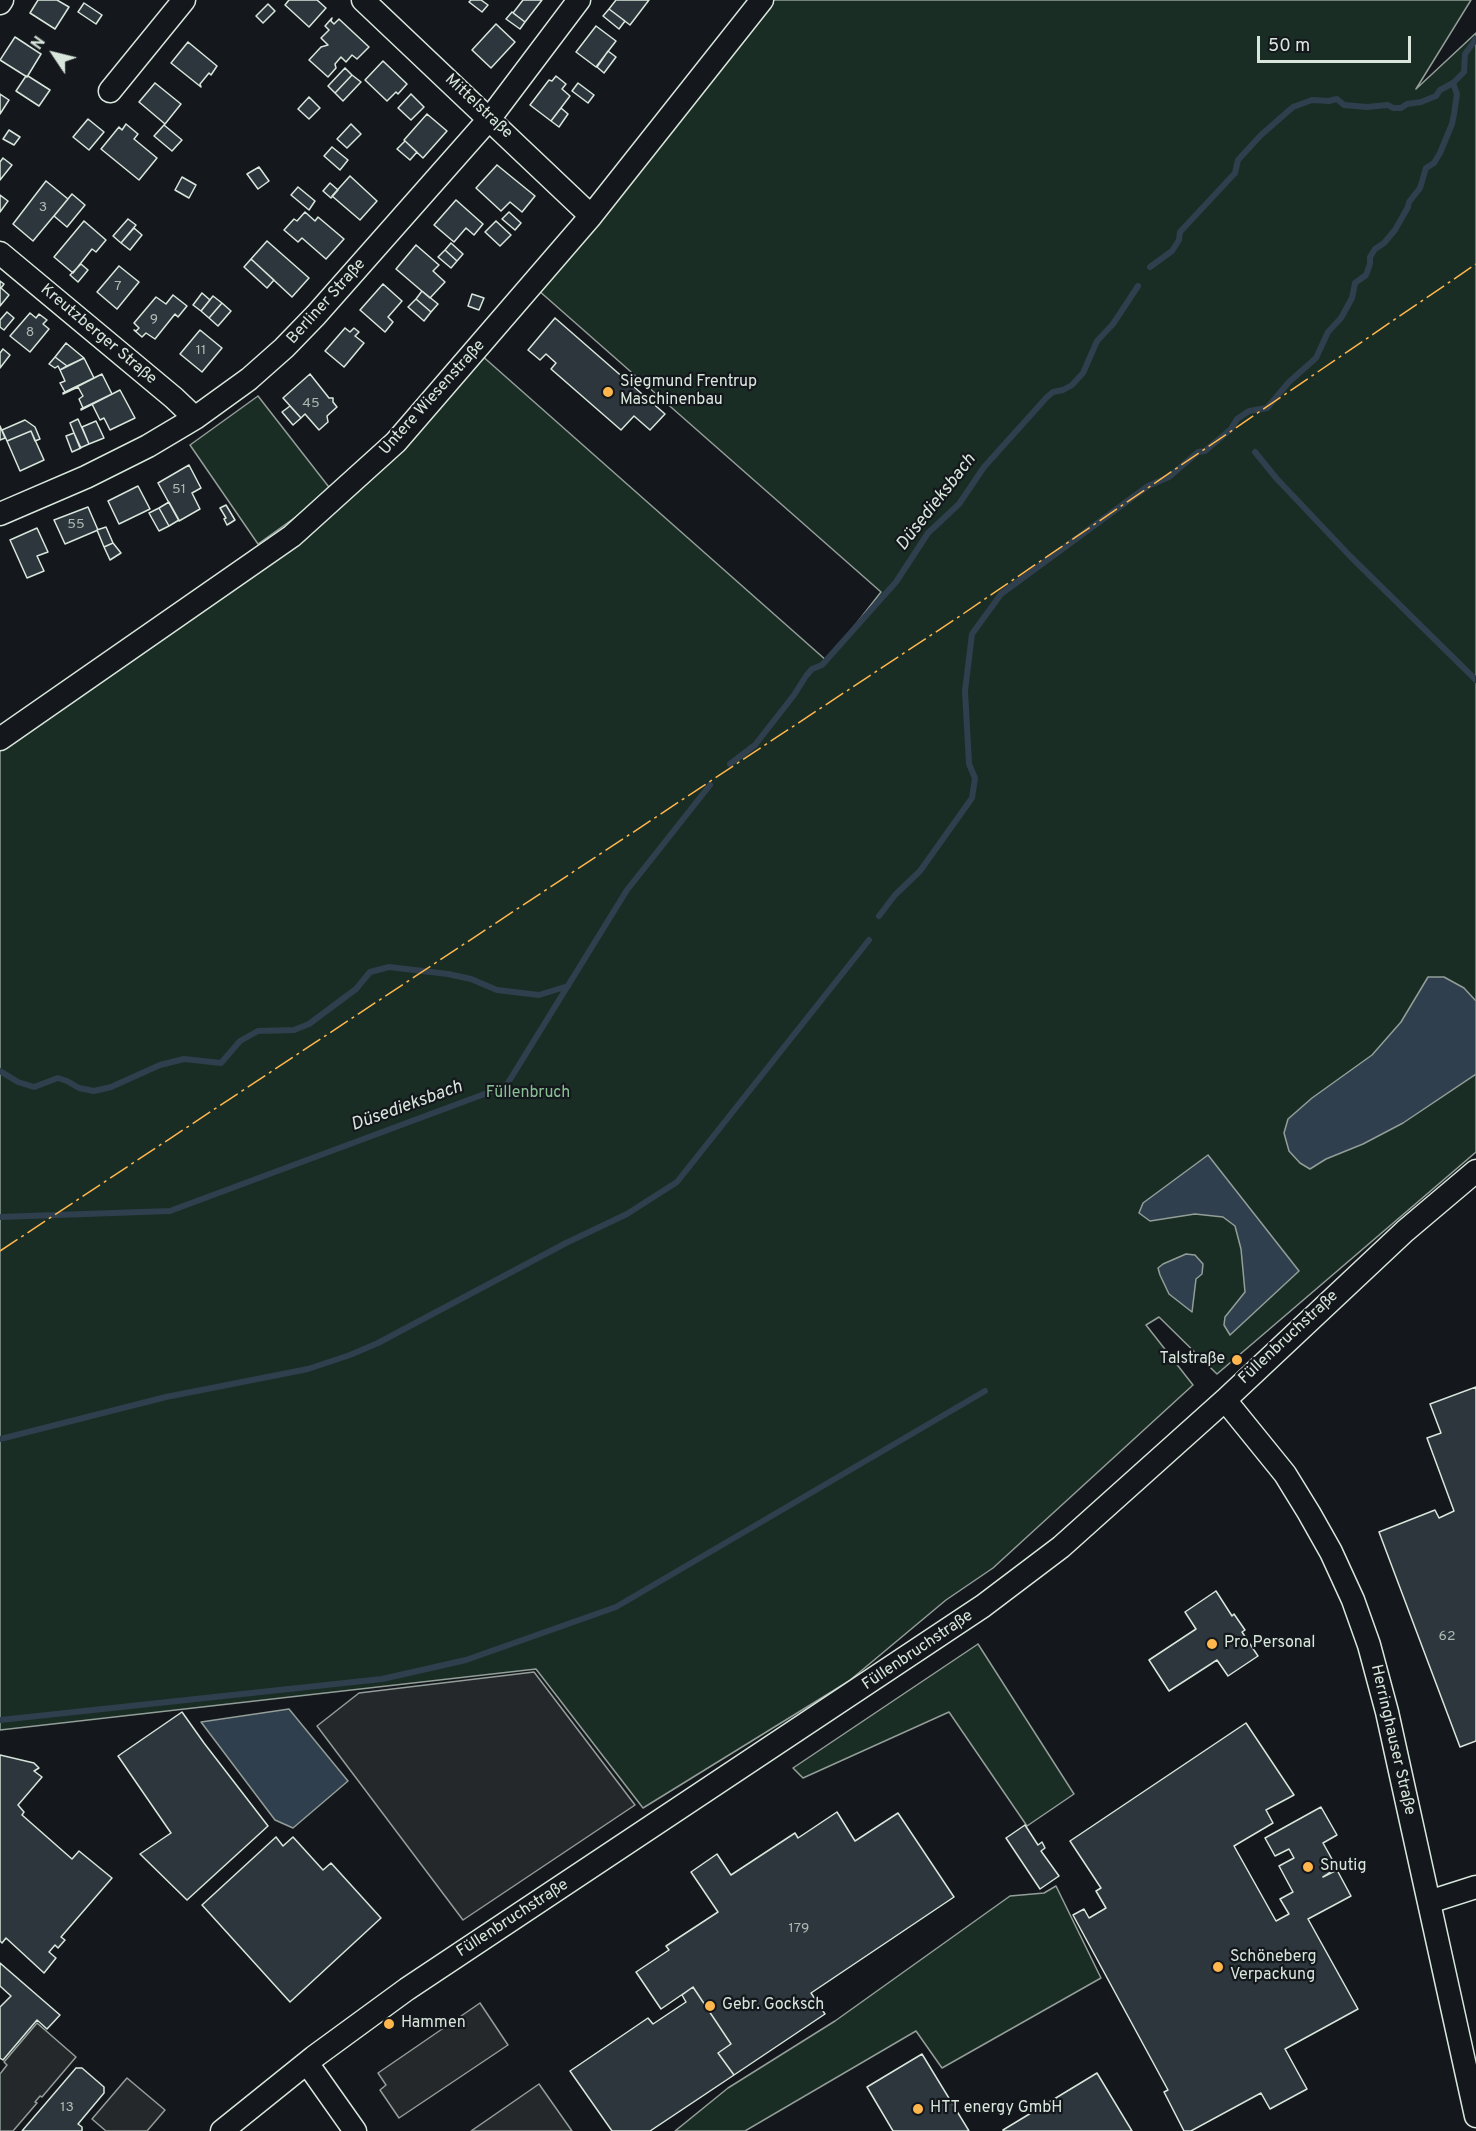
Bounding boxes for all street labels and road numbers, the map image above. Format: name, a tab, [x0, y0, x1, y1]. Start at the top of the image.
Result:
street label: Mittelstraße	[440, 71, 516, 143]
street label: Berliner Straße	[284, 255, 370, 349]
street label: Kreutzberger Straße	[36, 281, 160, 389]
street label: Untere Wiesenstraße	[376, 337, 490, 459]
street label: Füllenbruchstraße	[1235, 1287, 1343, 1389]
street label: Füllenbruchstraße	[859, 1607, 977, 1695]
street label: Herringhauser Straße	[1365, 1663, 1419, 1817]
street label: Füllenbruchstraße	[454, 1876, 572, 1962]

